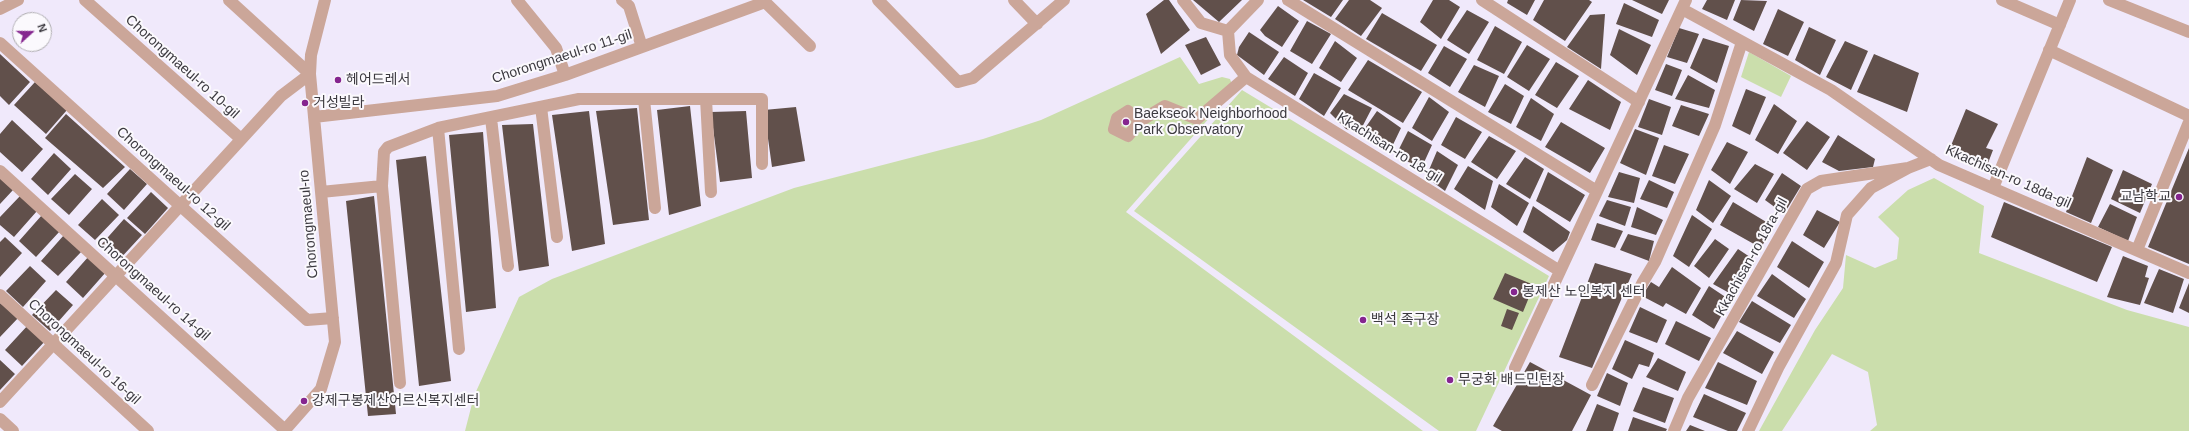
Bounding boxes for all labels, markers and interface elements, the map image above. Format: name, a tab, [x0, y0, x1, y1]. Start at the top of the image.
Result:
north arrow	[12, 12, 52, 52]
street label: Chorongmaeul-ro 10-gil	[122, 12, 242, 122]
text: N	[35, 22, 49, 34]
street label: Chorongmaeul-ro 11-gil	[490, 26, 634, 88]
place label: 헤어드레서	[346, 72, 410, 88]
marker: 헤어드레서	[333, 75, 343, 85]
place label: 거성빌라	[313, 95, 365, 111]
marker: 거성빌라	[300, 98, 310, 108]
place label: Baekseok Neighborhood Park Observatory	[1134, 106, 1287, 138]
street label: Kkachisan-ro 18-gil	[1334, 109, 1444, 187]
marker: Baekseok Neighborhood Park Observatory	[1121, 117, 1131, 127]
street label: Chorongmaeul-ro 12-gil	[113, 124, 233, 234]
street label: Kkachisan-ro 18da-gil	[1943, 142, 2073, 212]
street label: Chorongmaeul-ro	[296, 169, 322, 279]
place label: 교남학교	[2119, 189, 2171, 205]
marker: 교남학교	[2174, 192, 2184, 202]
street label: Kkachisan-ro 18ra-gil	[1713, 195, 1791, 319]
street label: Chorongmaeul-ro 14-gil	[93, 234, 213, 344]
place label: 봉제산 노인복지 센터	[1522, 284, 1646, 300]
marker: 봉제산 노인복지 센터	[1509, 287, 1519, 297]
street label: Chorongmaeul-ro 16-gil	[24, 296, 144, 408]
place label: 백석 족구장	[1371, 312, 1439, 328]
marker: 백석 족구장	[1358, 315, 1368, 325]
place label: 무궁화 배드민턴장	[1458, 372, 1565, 388]
marker: 무궁화 배드민턴장	[1445, 375, 1455, 385]
place label: 강제구봉제산어르신복지센터	[312, 393, 479, 409]
marker: 강제구봉제산어르신복지센터	[299, 396, 309, 406]

